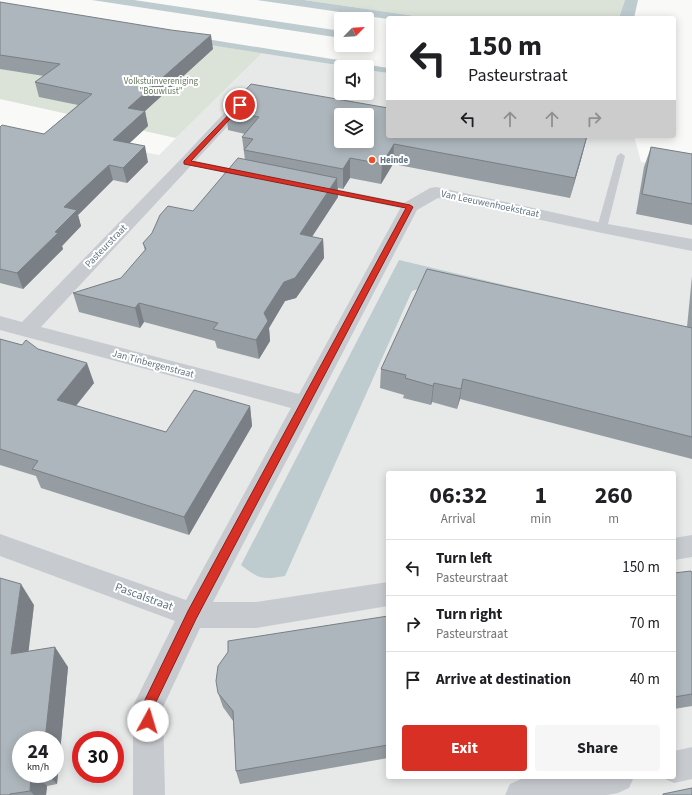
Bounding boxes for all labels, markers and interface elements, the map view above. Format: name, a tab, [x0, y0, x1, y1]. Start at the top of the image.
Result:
north arrow	[334, 12, 374, 52]
map controls	[334, 12, 374, 148]
text: 150 m	[468, 26, 542, 66]
icon: left	[402, 32, 454, 84]
button: sound	[334, 60, 374, 100]
text: Pasteurstraat	[468, 63, 567, 88]
park label: Volkstuinvereniging "Bouwlust"	[124, 75, 199, 98]
pin	[223, 88, 257, 122]
icon: arrive	[229, 94, 251, 116]
button: layers	[334, 108, 374, 148]
icon: left	[457, 108, 479, 130]
icon: ahead	[499, 108, 521, 130]
icon: ahead	[541, 108, 563, 130]
icon: right	[583, 108, 605, 130]
place label: Heinde	[380, 154, 409, 167]
marker: Heinde	[367, 155, 377, 165]
street label: Van Leeuwenhoekstraat	[440, 187, 541, 221]
street label: Pasteurstraat	[82, 221, 131, 271]
street label: Jan Tinbergenstraat	[111, 346, 196, 382]
text: 06:32	[429, 478, 487, 513]
text: 1	[535, 478, 547, 513]
text: 260	[595, 478, 633, 513]
text: Arrival	[441, 510, 476, 528]
text: min	[530, 510, 551, 528]
text: m	[608, 510, 619, 528]
text: Turn left	[436, 548, 492, 569]
icon: left	[402, 557, 424, 579]
text: 150 m	[622, 557, 660, 578]
text: Pasteurstraat	[436, 569, 508, 587]
street label: Pascalstraat	[113, 579, 175, 615]
text: Turn right	[436, 604, 502, 625]
icon: right	[402, 613, 424, 635]
text: 70 m	[630, 613, 660, 634]
text: Pasteurstraat	[436, 625, 508, 643]
icon: arrive	[402, 669, 424, 691]
text: Arrive at destination	[436, 669, 571, 690]
text: 40 m	[630, 669, 660, 690]
position arrow	[127, 700, 169, 742]
button: Exit	[402, 725, 527, 771]
button: Share	[535, 725, 660, 771]
speed limit sign: 30	[72, 731, 124, 783]
text: 24	[27, 738, 49, 766]
text: km/h	[27, 760, 49, 774]

